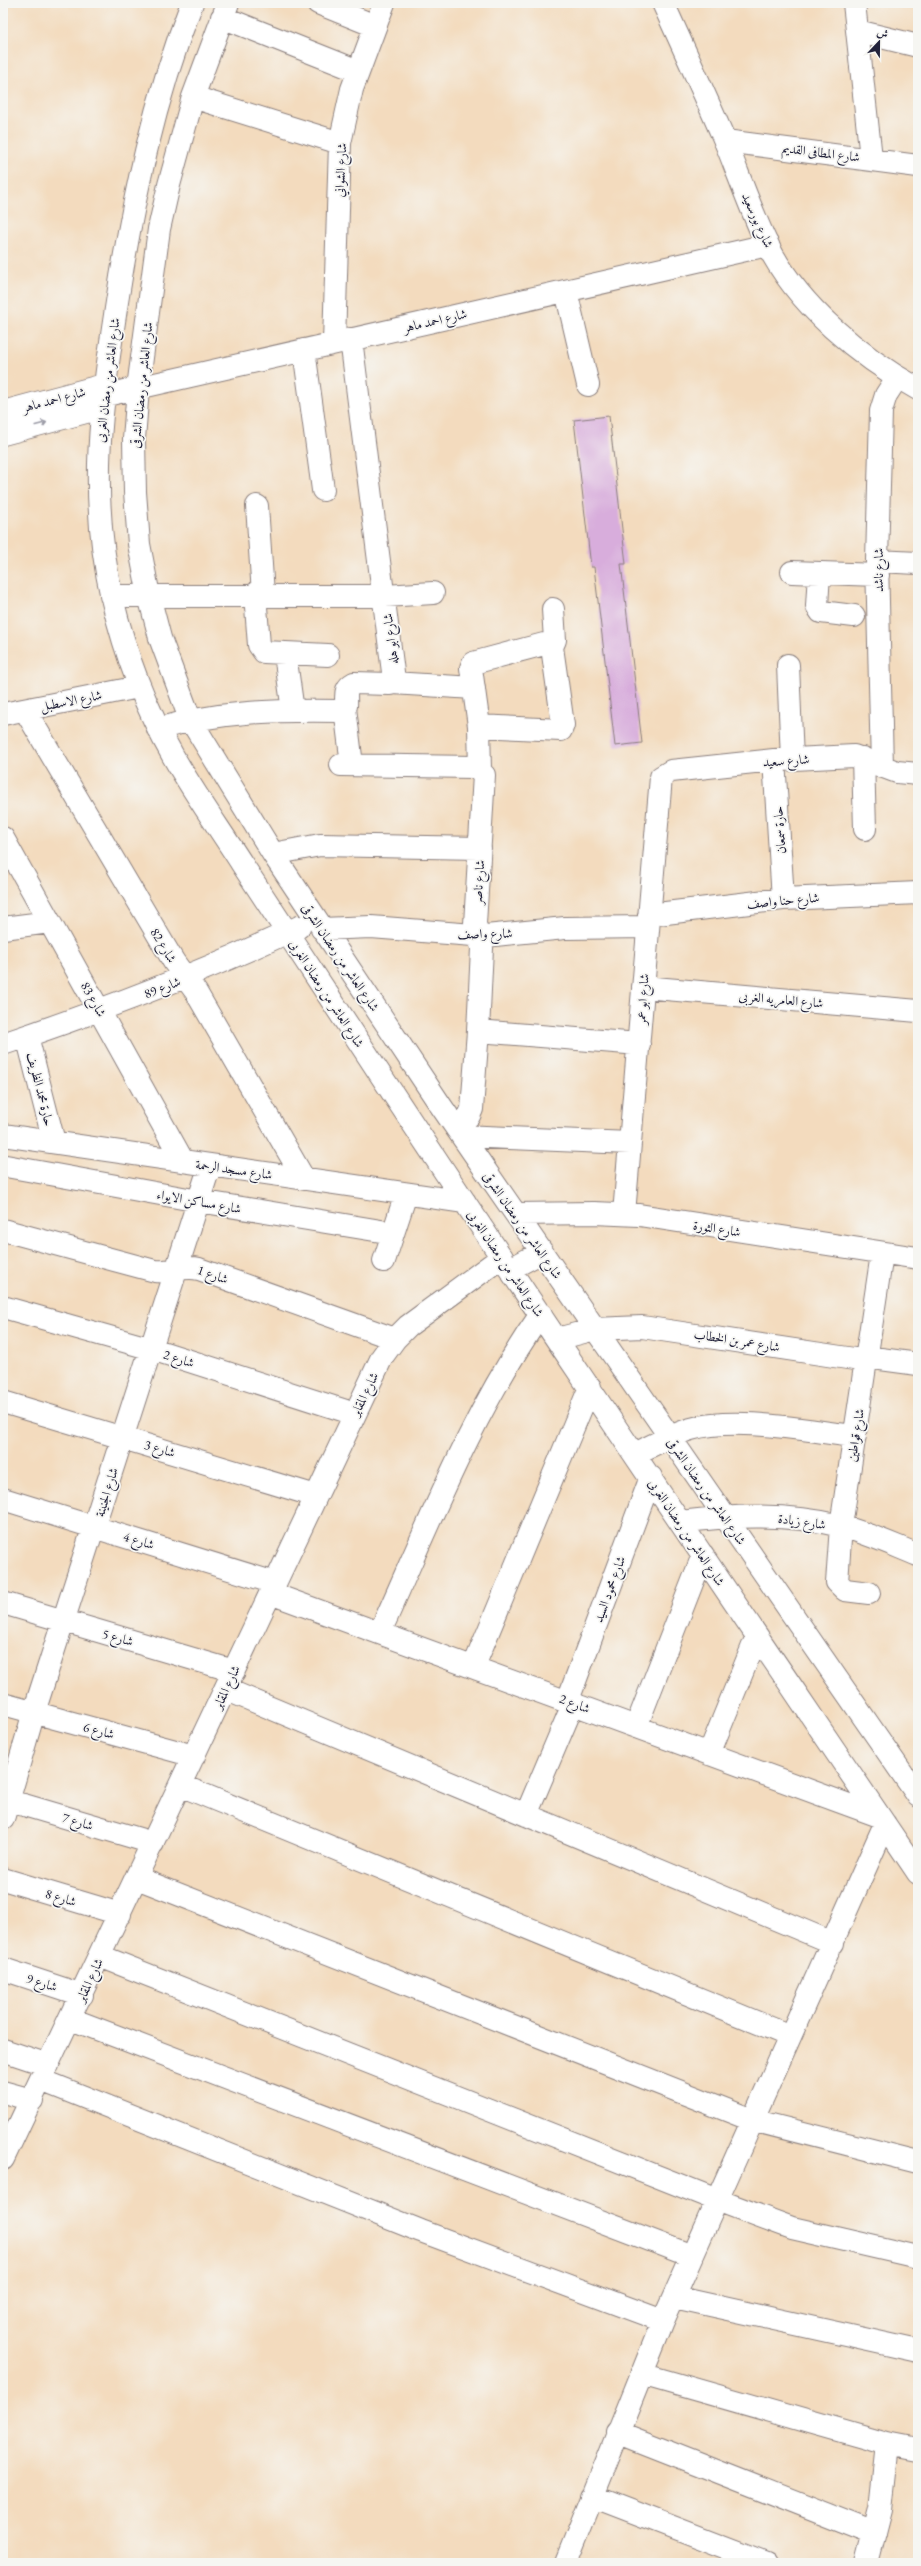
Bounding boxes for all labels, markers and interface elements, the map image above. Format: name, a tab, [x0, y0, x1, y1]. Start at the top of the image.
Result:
north arrow	[859, 22, 899, 62]
text: ش	[875, 24, 891, 41]
street label: شارع المطافى القديم	[781, 139, 861, 169]
street label: شارع الشواني	[331, 142, 353, 198]
street label: شارع بورسعيد	[735, 190, 777, 252]
street label: شارع احمد ماهر	[400, 305, 469, 339]
street label: شارع العاشر من رمضان الغربى	[91, 317, 127, 444]
street label: شارع العاشر من رمضان الشرقى	[126, 321, 160, 449]
street label: شارع احمد ماهر	[19, 383, 88, 419]
one-way arrow	[34, 420, 47, 427]
street label: شارع ناشد	[870, 548, 890, 592]
street label: شارع ابو هله	[379, 612, 405, 665]
street label: شارع الاسطبل	[39, 686, 104, 718]
street label: شارع سعيد	[762, 750, 810, 774]
street label: حارة سمعان	[769, 805, 790, 854]
street label: شارع ناصر	[468, 859, 492, 907]
street label: شارع حنا واصف	[746, 889, 820, 915]
street label: شارع العاشر من رمضان الشرقى	[296, 900, 383, 1016]
street label: شارع 82	[144, 925, 181, 967]
street label: شارع واصف	[457, 925, 513, 945]
street label: شارع العاشر من رمضان الغربى	[283, 936, 368, 1052]
street label: شارع 89	[142, 973, 184, 1005]
street label: شارع ابو عمر	[632, 973, 656, 1027]
street label: شارع 83	[74, 979, 110, 1021]
street label: شارع العامريه الغربى	[738, 987, 824, 1015]
street label: حارة محمد الظريف	[23, 1050, 58, 1128]
street label: شارع مسجد الرحمة	[194, 1156, 273, 1186]
street label: شارع العاشر من رمضان الشرقى	[477, 1168, 566, 1284]
street label: شارع مساكن الايواء	[155, 1186, 243, 1220]
street label: شارع العاشر من رمضان الغربى	[461, 1207, 548, 1322]
street label: شارع الثورة	[691, 1216, 742, 1244]
street label: شارع 1	[194, 1261, 230, 1290]
street label: شارع عمر بن الخطاب	[692, 1325, 781, 1359]
street label: شارع 2	[160, 1346, 196, 1374]
street label: شارع المقابر	[346, 1370, 385, 1422]
street label: شارع قواطين	[843, 1407, 871, 1463]
street label: شارع العاشر من رمضان الشرقى	[661, 1434, 750, 1550]
street label: شارع 3	[141, 1436, 177, 1464]
street label: شارع الجنينة	[91, 1465, 125, 1520]
street label: شارع العاشر من رمضان الغربى	[642, 1476, 729, 1591]
street label: شارع زيادة	[777, 1510, 827, 1536]
street label: شارع 4	[120, 1528, 156, 1556]
street label: شارع محمود السيد	[590, 1554, 632, 1626]
street label: شارع 5	[100, 1625, 135, 1653]
street label: شارع المقابر	[208, 1662, 247, 1715]
street label: شارع 2	[556, 1690, 593, 1720]
street label: شارع 6	[81, 1718, 116, 1746]
street label: شارع 7	[59, 1809, 95, 1837]
street label: شارع 8	[42, 1885, 78, 1913]
street label: شارع المقابر	[71, 1955, 110, 2008]
street label: شارع 9	[23, 1970, 59, 1998]

